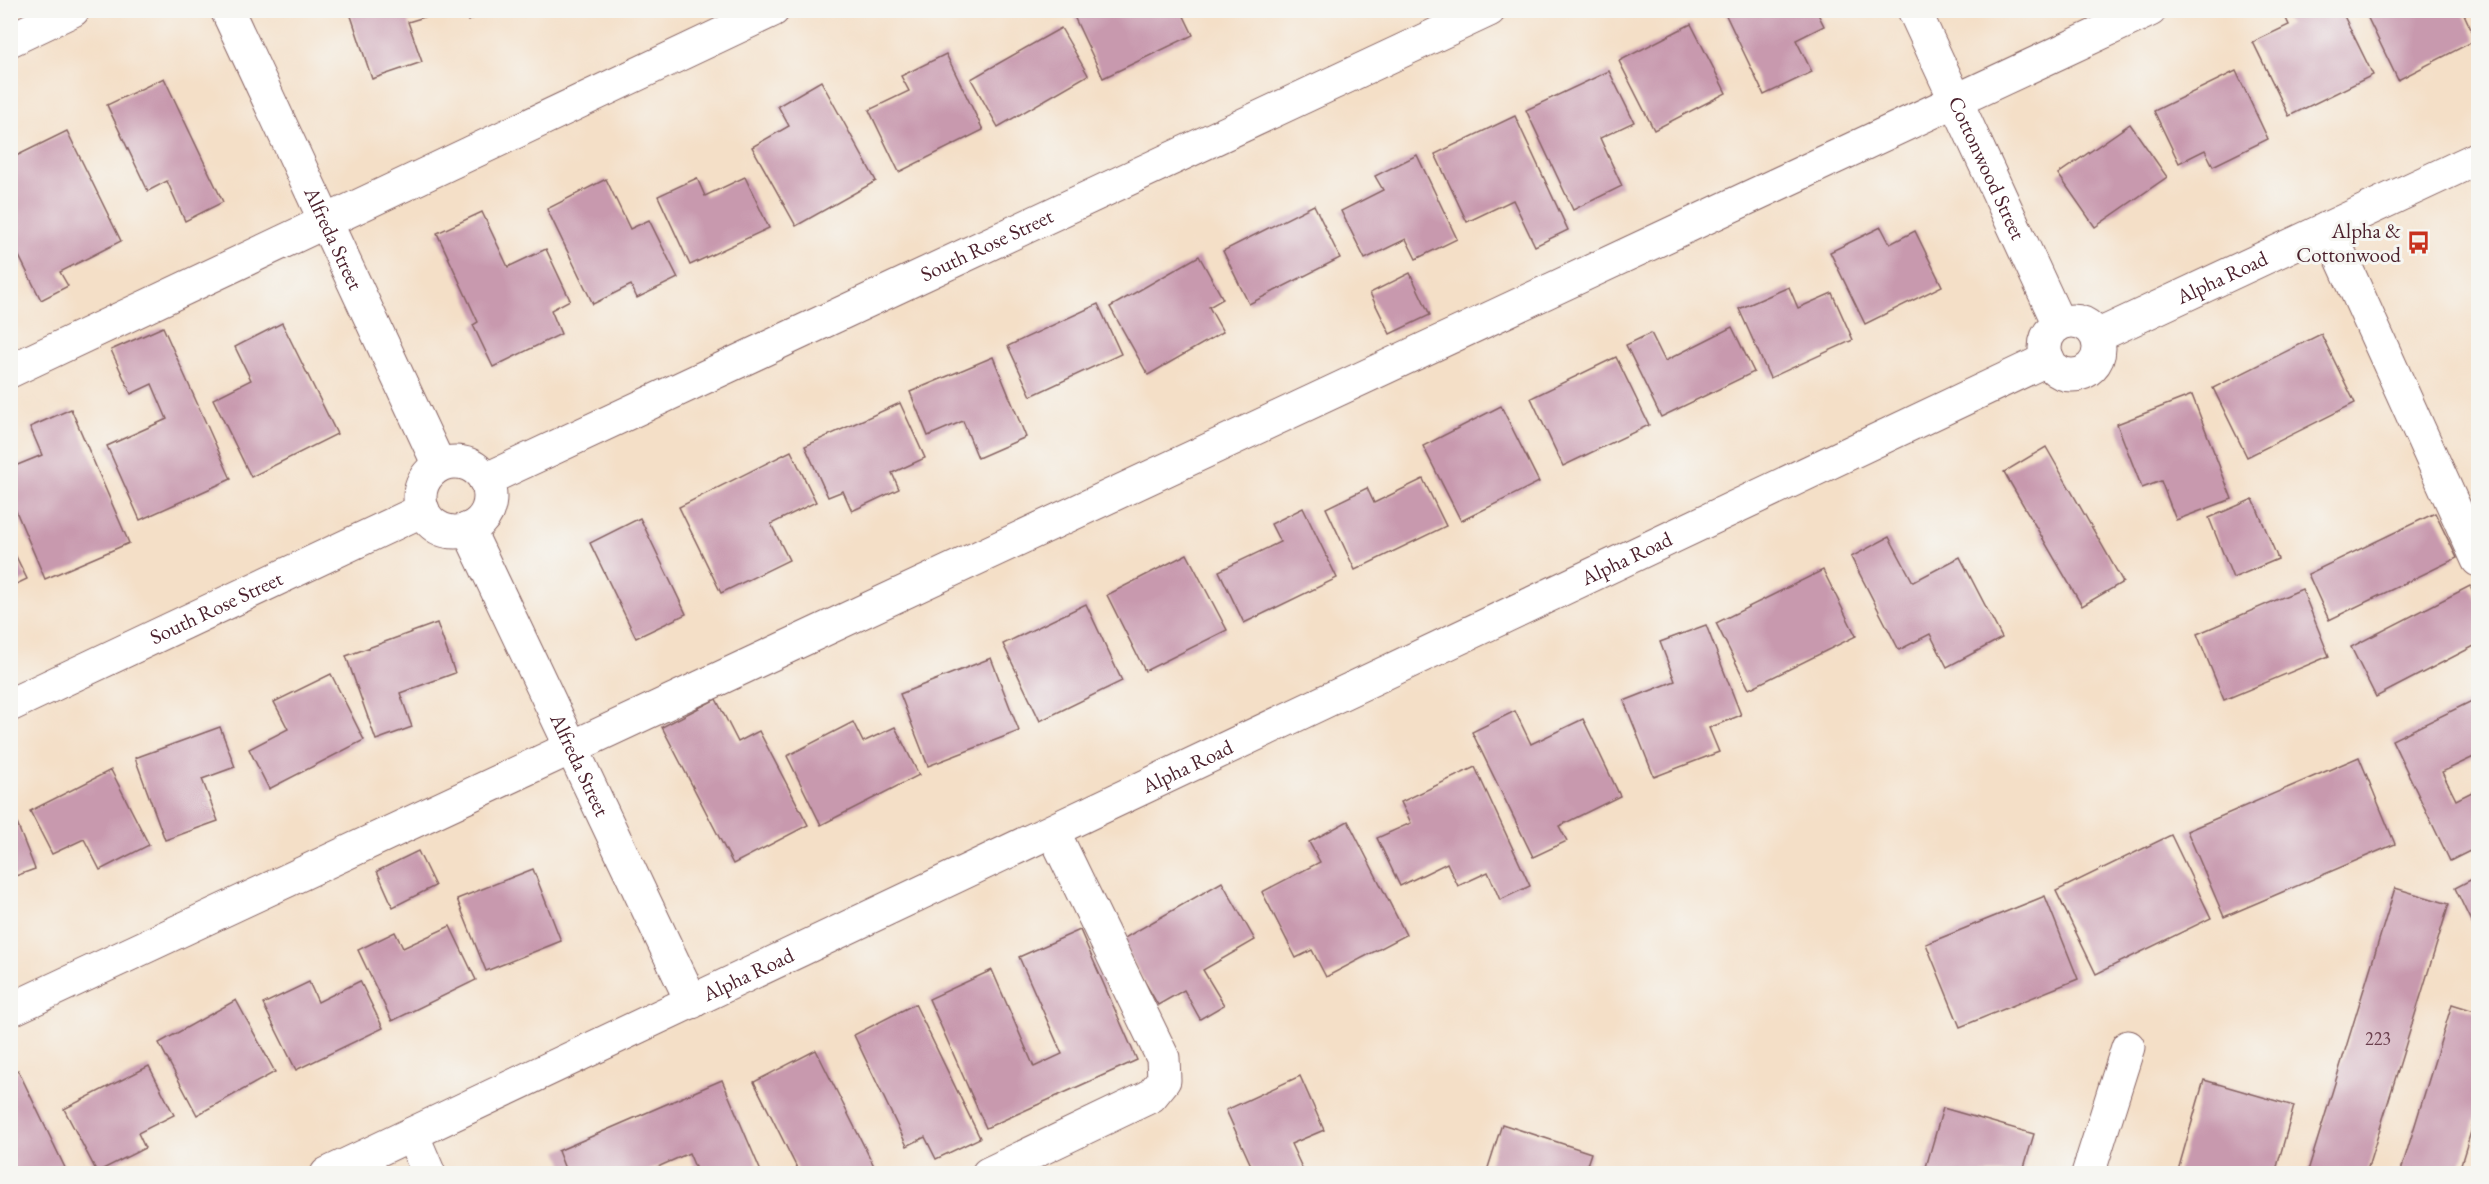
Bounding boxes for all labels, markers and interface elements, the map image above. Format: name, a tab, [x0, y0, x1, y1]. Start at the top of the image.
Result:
street label: Cottonwood Street	[1943, 92, 2032, 244]
street label: Alfreda Street	[298, 181, 370, 294]
street label: South Rose Street	[916, 202, 1058, 287]
place label: Alpha & Cottonwood	[2296, 217, 2401, 268]
bus stop icon: Alpha & Cottonwood	[2406, 230, 2432, 256]
street label: Alpha Road	[2171, 244, 2272, 310]
street label: Alpha Road	[1576, 525, 1677, 592]
street label: South Rose Street	[145, 564, 287, 650]
street label: Alfreda Street	[544, 708, 616, 821]
street label: Alpha Road	[1136, 733, 1237, 800]
street label: Alpha Road	[697, 941, 798, 1008]
house number: 223	[2365, 1027, 2391, 1050]

